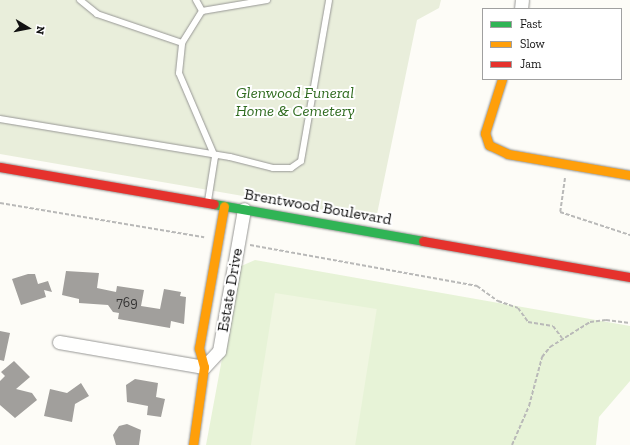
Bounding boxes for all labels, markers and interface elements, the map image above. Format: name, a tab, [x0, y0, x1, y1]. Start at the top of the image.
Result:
north arrow	[8, 8, 48, 48]
legend	[482, 8, 622, 80]
text: Fast	[520, 17, 542, 31]
text: N	[33, 25, 47, 35]
text: Slow	[520, 37, 545, 51]
text: Jam	[520, 57, 541, 71]
park label: Glenwood Funeral Home & Cemetery	[235, 83, 355, 121]
street label: Brentwood Boulevard	[243, 185, 393, 229]
street label: Estate Drive	[213, 247, 247, 333]
house number: 769	[116, 295, 138, 311]

